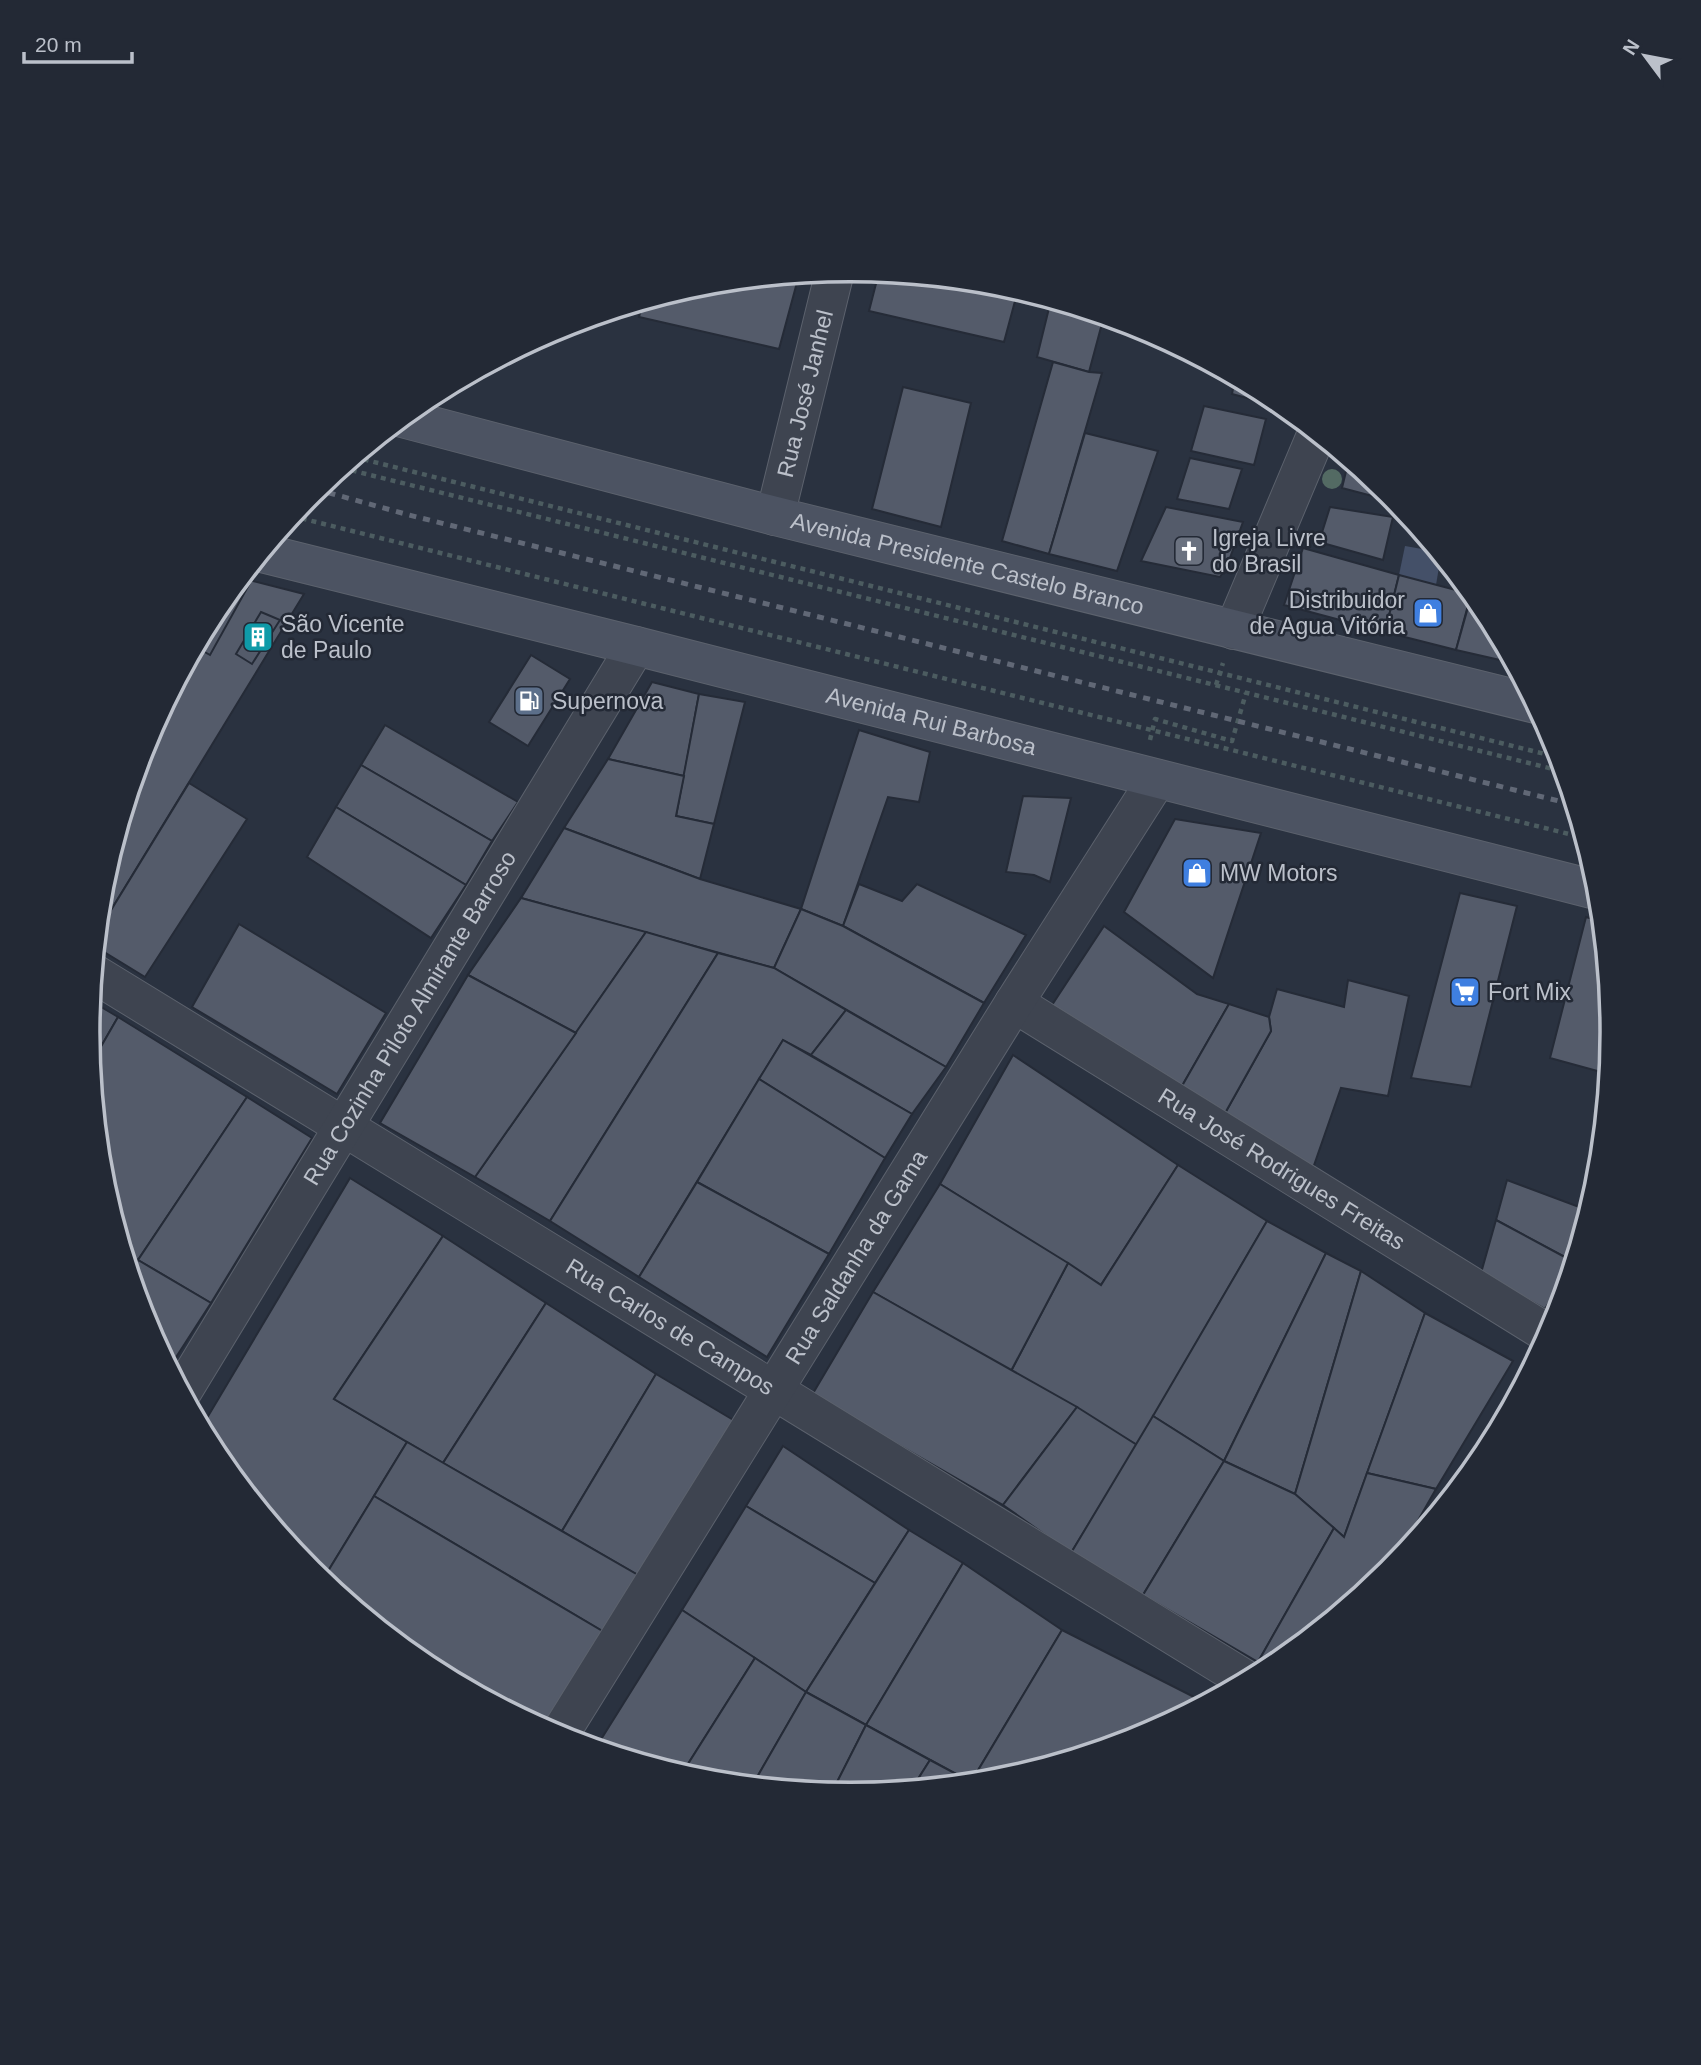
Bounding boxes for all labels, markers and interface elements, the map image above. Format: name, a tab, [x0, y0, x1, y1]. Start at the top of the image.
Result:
scale bar	[24, 21, 133, 65]
north arrow	[1610, 21, 1680, 91]
text: 20 m	[35, 33, 82, 56]
text: N	[1618, 36, 1644, 59]
street label: Rua José Janhel	[772, 307, 838, 480]
street label: Avenida Presidente Castelo Branco	[788, 507, 1147, 620]
place label: Igreja Livre do Brasil	[1212, 525, 1326, 577]
church icon: Igreja Livre do Brasil	[1172, 534, 1206, 568]
place label: Distribuidor de Agua Vitória	[1249, 587, 1405, 639]
shop icon: Distribuidor de Agua Vitória	[1411, 596, 1445, 630]
place label: São Vicente de Paulo	[281, 611, 405, 663]
building icon: São Vicente de Paulo	[241, 620, 275, 654]
street label: Avenida Rui Barbosa	[823, 682, 1039, 760]
fuel station icon: Supernova	[512, 684, 546, 718]
place label: Supernova	[552, 688, 663, 714]
street label: Rua Cozinha Piloto Almirante Barroso	[298, 846, 521, 1190]
shop icon: MW Motors	[1180, 856, 1214, 890]
place label: MW Motors	[1220, 860, 1338, 886]
supermarket icon: Fort Mix	[1448, 975, 1482, 1009]
place label: Fort Mix	[1488, 979, 1572, 1005]
street label: Rua José Rodrigues Freitas	[1154, 1083, 1410, 1255]
street label: Rua Saldanha da Gama	[780, 1145, 932, 1369]
street label: Rua Carlos de Campos	[561, 1253, 779, 1400]

